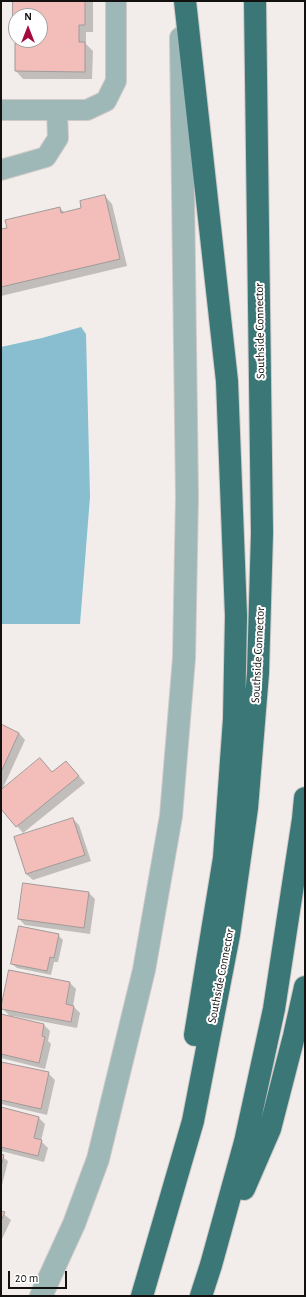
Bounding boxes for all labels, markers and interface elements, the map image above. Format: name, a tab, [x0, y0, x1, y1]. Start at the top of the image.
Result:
north arrow	[8, 8, 48, 48]
text: N	[24, 11, 32, 22]
street label: Southside Connector	[252, 283, 268, 379]
street label: Southside Connector	[248, 607, 268, 703]
street label: Southside Connector	[205, 927, 237, 1025]
scale bar	[10, 1263, 69, 1289]
text: 20 m	[15, 1272, 38, 1284]

